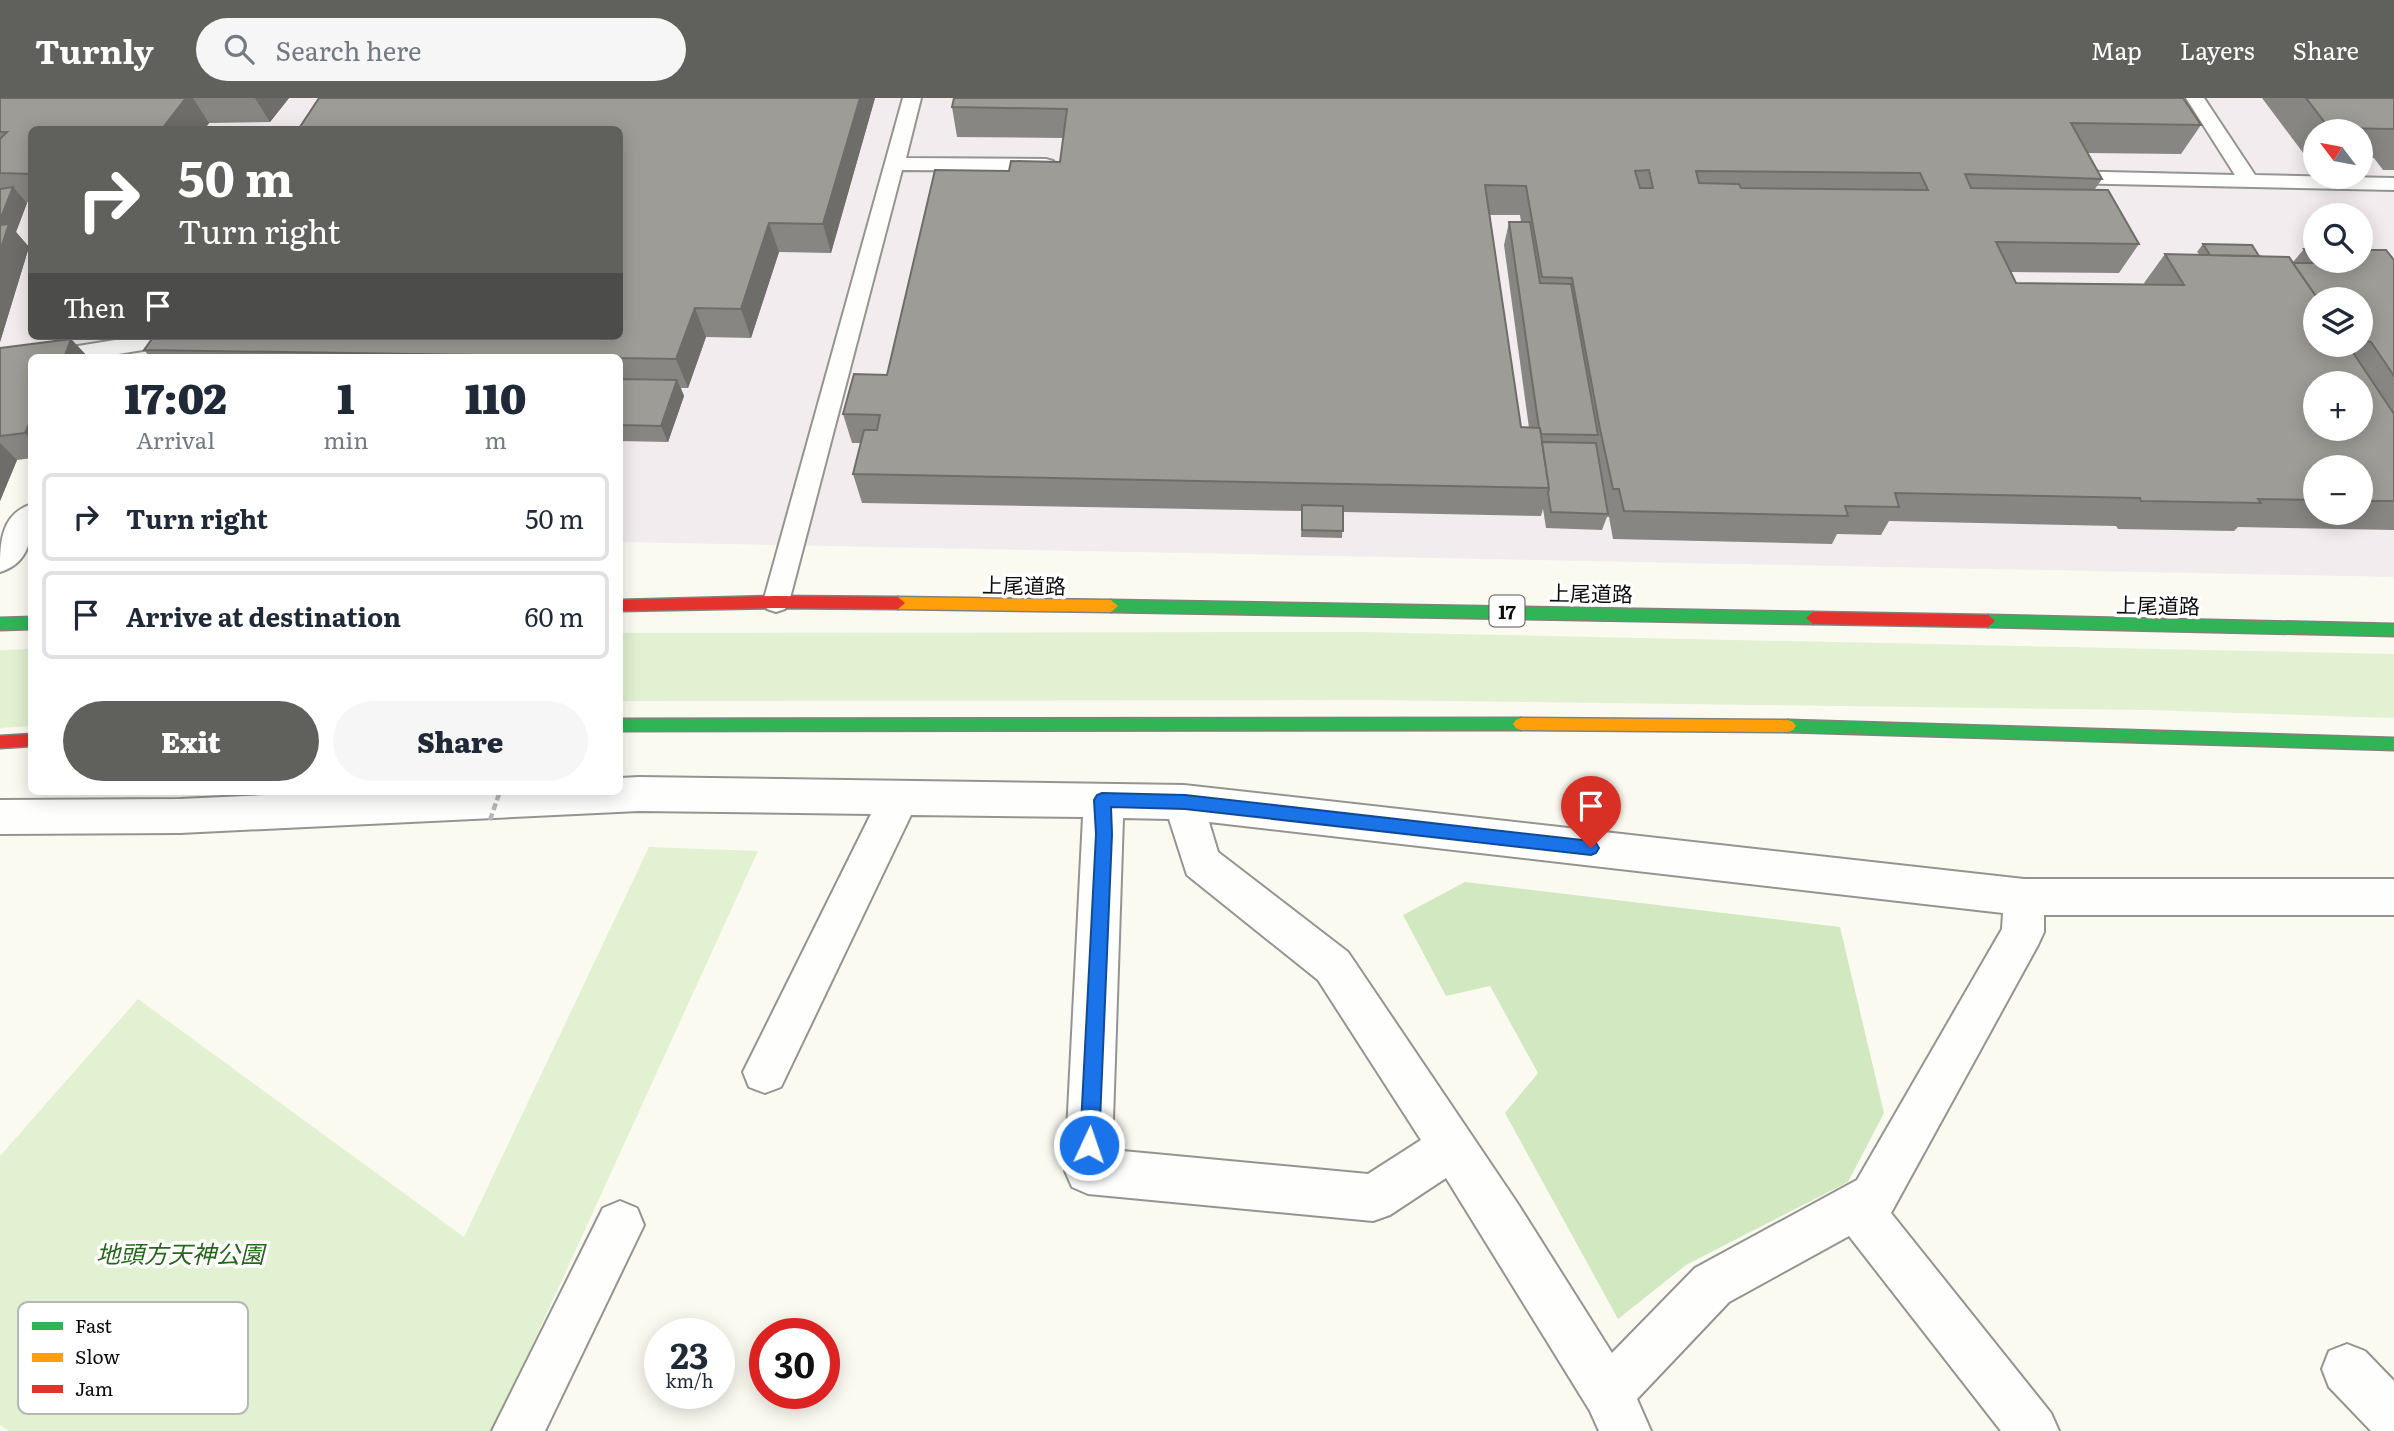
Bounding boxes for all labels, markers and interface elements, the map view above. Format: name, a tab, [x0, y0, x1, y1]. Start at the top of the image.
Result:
search box	[196, 18, 686, 81]
text: Turnly	[35, 25, 154, 74]
icon: search	[220, 30, 258, 68]
text: Search here	[276, 30, 421, 69]
text: Map	[2091, 32, 2142, 67]
text: Layers	[2180, 32, 2254, 67]
text: Share	[2292, 32, 2359, 67]
north arrow	[2303, 119, 2373, 189]
map controls	[2303, 119, 2373, 525]
text: 50 m	[178, 139, 294, 212]
icon: right	[63, 154, 154, 245]
button: search	[2303, 203, 2373, 273]
text: Turn right	[178, 206, 340, 254]
text: Then	[63, 287, 125, 326]
icon: arrive	[139, 287, 177, 325]
button: layers	[2303, 287, 2373, 357]
text: 17:02	[124, 365, 227, 427]
text: 1	[337, 365, 355, 427]
text: 110	[465, 365, 527, 427]
button: +	[2303, 371, 2373, 441]
text: Arrival	[136, 422, 215, 456]
text: min	[323, 422, 368, 456]
text: m	[485, 422, 507, 456]
button: −	[2303, 455, 2373, 525]
icon: right	[67, 498, 105, 536]
text: Turn right	[126, 498, 268, 537]
text: 50 m	[525, 498, 584, 537]
street label: 上尾道路	[982, 568, 1066, 600]
street label: 上尾道路	[1549, 576, 1633, 608]
street label: 上尾道路	[2116, 588, 2200, 620]
icon: arrive	[67, 596, 105, 634]
text: Arrive at destination	[126, 596, 401, 635]
text: 60 m	[525, 596, 584, 635]
road number: 17	[1490, 596, 1524, 626]
button: Exit	[63, 701, 319, 781]
button: Share	[333, 701, 588, 781]
pin	[1561, 776, 1621, 848]
icon: arrive	[1572, 787, 1610, 825]
position arrow	[1052, 1108, 1126, 1182]
park label: 地頭方天神公園	[96, 1235, 267, 1270]
legend	[18, 1302, 248, 1414]
text: Fast	[75, 1311, 112, 1339]
speed limit sign: 30	[749, 1318, 840, 1409]
text: 23	[670, 1328, 709, 1380]
text: Slow	[75, 1342, 120, 1370]
text: km/h	[666, 1367, 713, 1394]
text: Jam	[75, 1374, 113, 1402]

